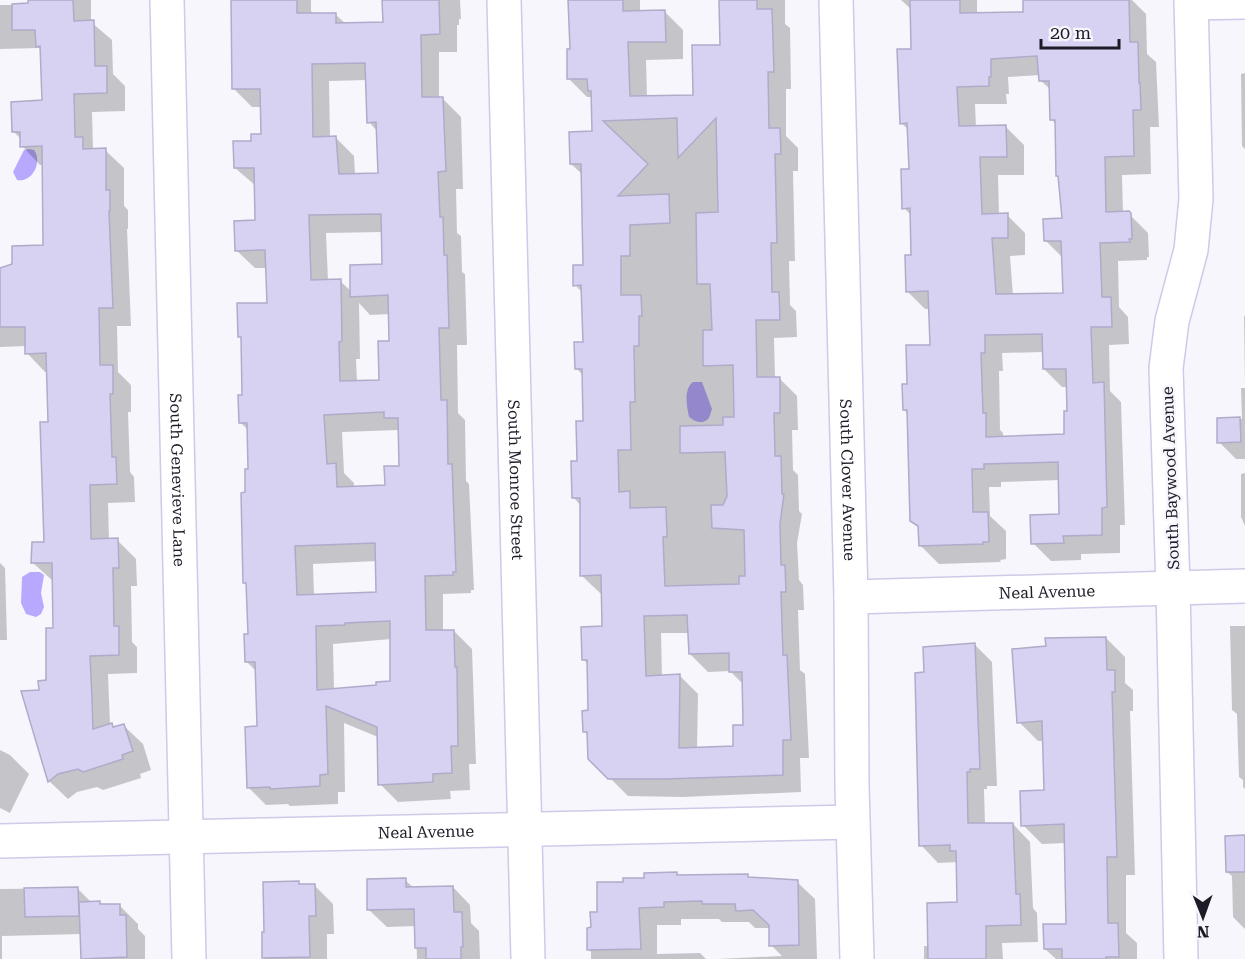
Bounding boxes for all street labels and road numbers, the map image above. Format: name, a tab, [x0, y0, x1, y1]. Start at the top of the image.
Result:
street label: South Baywood Avenue	[1158, 386, 1183, 570]
street label: South Genevieve Lane	[166, 393, 189, 567]
street label: South Monroe Street	[504, 399, 527, 560]
street label: South Clover Avenue	[836, 399, 859, 561]
street label: Neal Avenue	[998, 581, 1096, 603]
street label: Neal Avenue	[377, 821, 475, 843]

